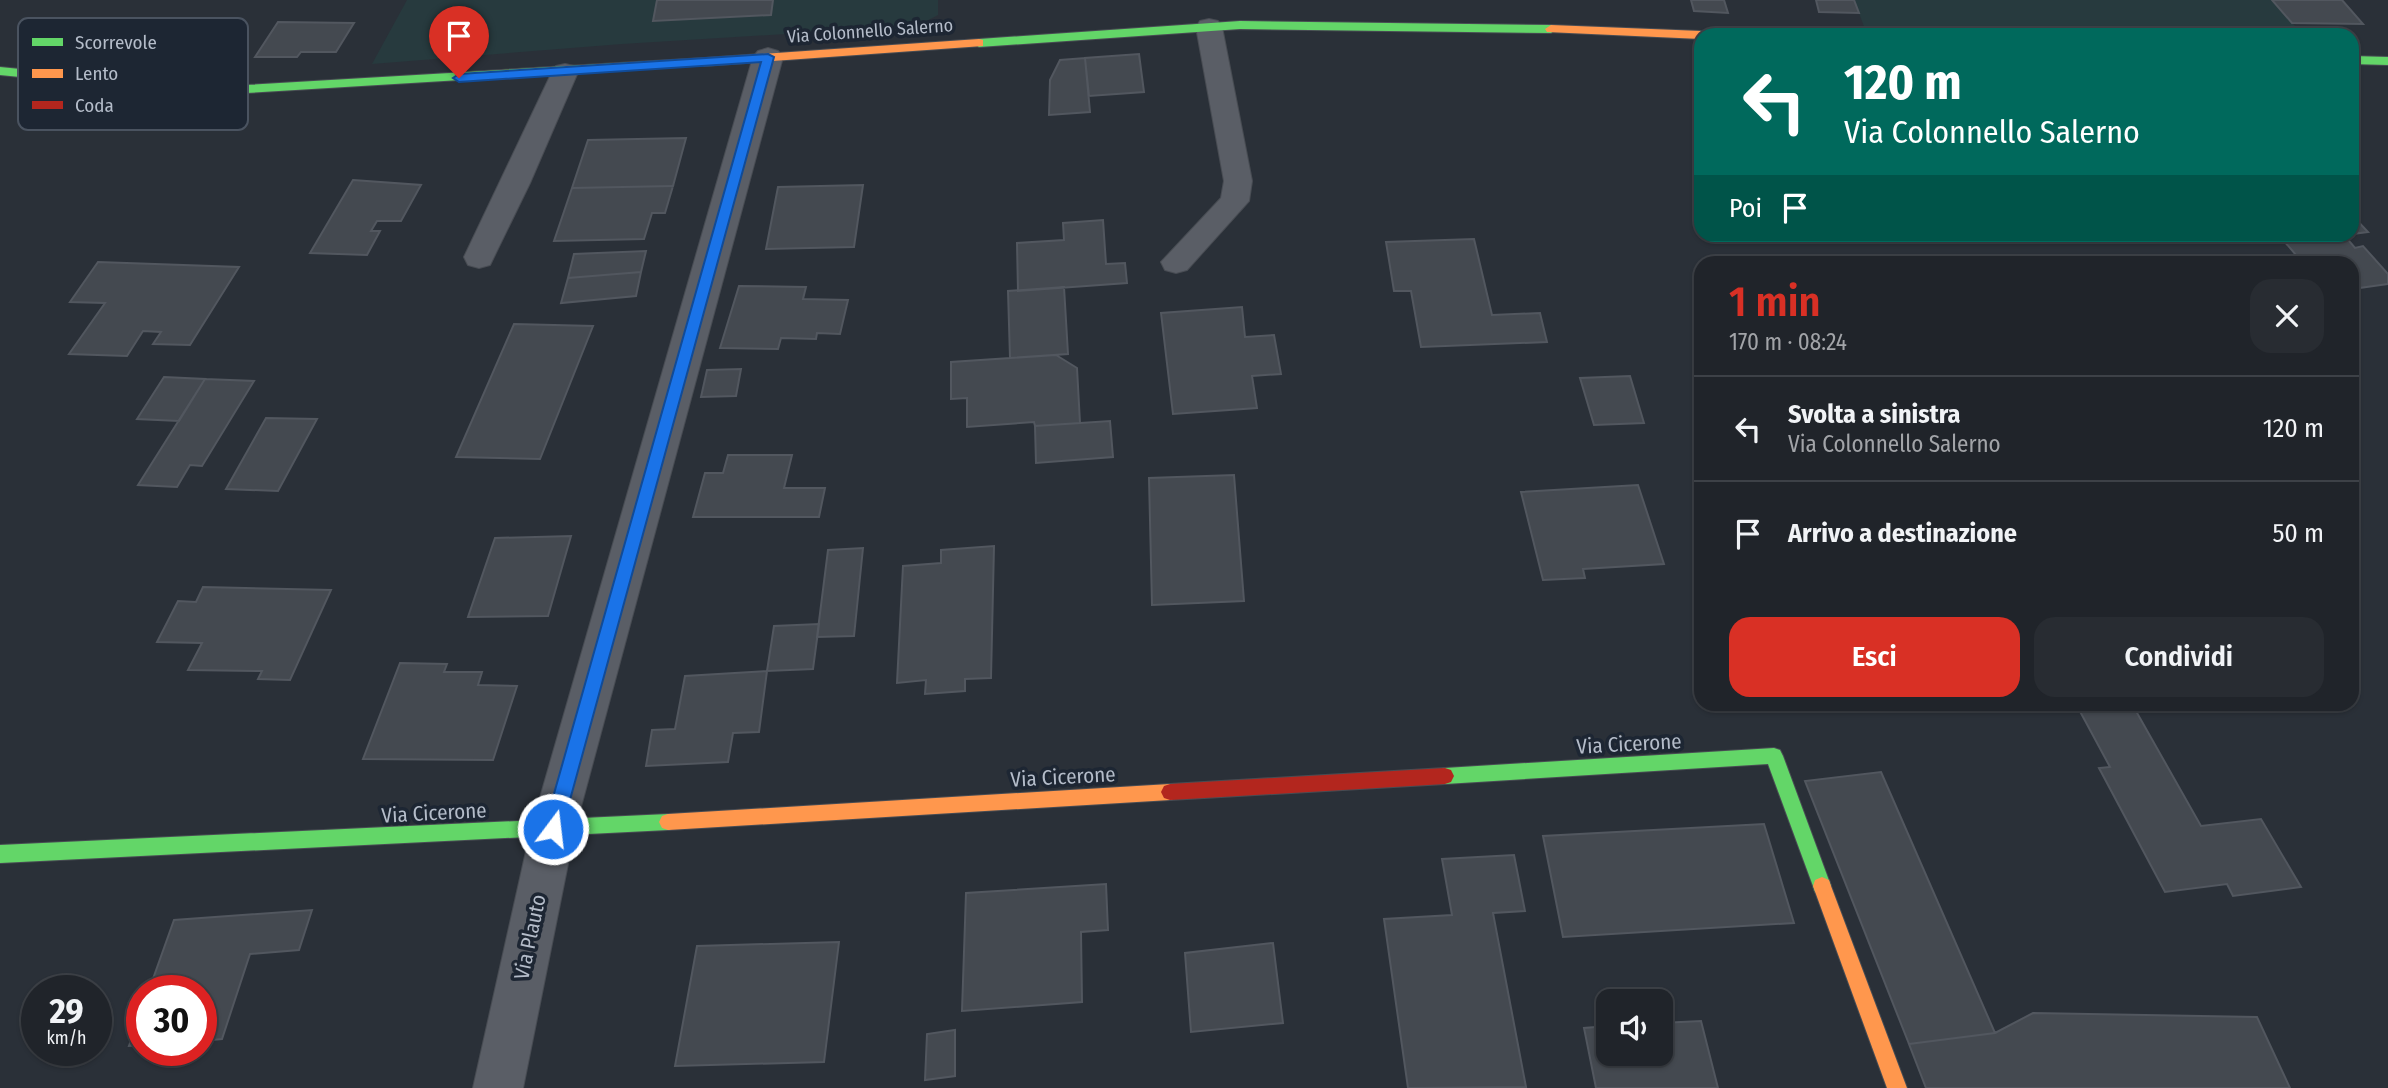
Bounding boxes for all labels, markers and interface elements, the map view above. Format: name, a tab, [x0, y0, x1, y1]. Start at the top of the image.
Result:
pin	[429, 6, 489, 78]
street label: Via Colonnello Salerno	[786, 14, 954, 48]
icon: arrive	[440, 17, 478, 55]
legend	[18, 18, 248, 130]
text: Scorrevole	[75, 31, 157, 54]
text: 120 m	[1844, 53, 1962, 112]
icon: left	[1729, 56, 1820, 147]
text: Lento	[75, 62, 118, 85]
text: Coda	[75, 94, 114, 117]
text: Via Colonnello Salerno	[1844, 113, 2140, 151]
icon: arrive	[1776, 189, 1814, 227]
text: Poi	[1729, 193, 1762, 224]
text: 1 min	[1729, 277, 1820, 327]
button: close	[2250, 279, 2324, 353]
text: 170 m · 08:24	[1729, 328, 1847, 356]
text: Svolta a sinistra	[1788, 399, 1960, 430]
icon: left	[1729, 410, 1767, 448]
text: 120 m	[2263, 413, 2324, 444]
text: Via Colonnello Salerno	[1788, 430, 2001, 458]
icon: arrive	[1729, 515, 1767, 553]
text: Arrivo a destinazione	[1788, 518, 2017, 549]
text: 50 m	[2272, 518, 2324, 549]
button: Esci	[1729, 617, 2020, 697]
button: Condividi	[2034, 617, 2324, 697]
street label: Via Cicerone	[1576, 728, 1682, 760]
street label: Via Cicerone	[1010, 761, 1116, 793]
position arrow	[516, 792, 590, 866]
street label: Via Cicerone	[381, 797, 487, 829]
street label: Via Plauto	[508, 892, 552, 982]
speed limit sign: 30	[126, 975, 217, 1066]
map controls	[1596, 989, 1673, 1066]
button: sound	[1596, 989, 1673, 1066]
text: 29	[49, 990, 84, 1032]
text: km/h	[46, 1027, 87, 1049]

